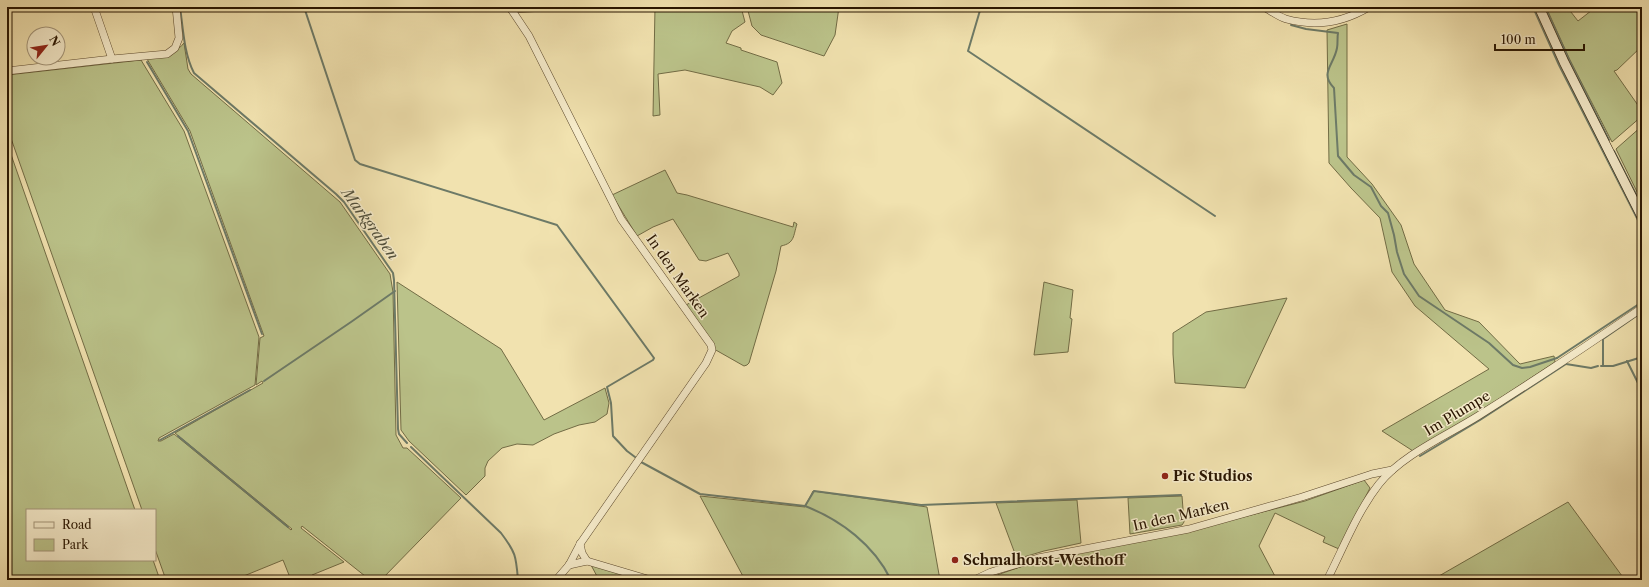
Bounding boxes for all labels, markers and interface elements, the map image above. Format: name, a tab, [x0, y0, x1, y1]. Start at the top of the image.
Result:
north arrow	[26, 26, 66, 66]
scale bar	[1495, 26, 1584, 52]
text: 100 m	[1501, 32, 1536, 47]
text: N	[46, 33, 63, 49]
water label: Markgraben	[337, 182, 403, 263]
street label: In den Marken	[642, 231, 714, 322]
street label: Im Plumpe	[1421, 386, 1493, 440]
place label: Pic Studios	[1173, 467, 1252, 485]
marker: Pic Studios	[1160, 471, 1170, 481]
street label: In den Marken	[1131, 495, 1231, 535]
legend	[26, 509, 156, 561]
text: Road	[62, 517, 92, 532]
text: Park	[62, 537, 89, 552]
place label: Schmalhorst-Westhoff	[963, 551, 1126, 569]
marker: Schmalhorst-Westhoff	[950, 555, 960, 565]

